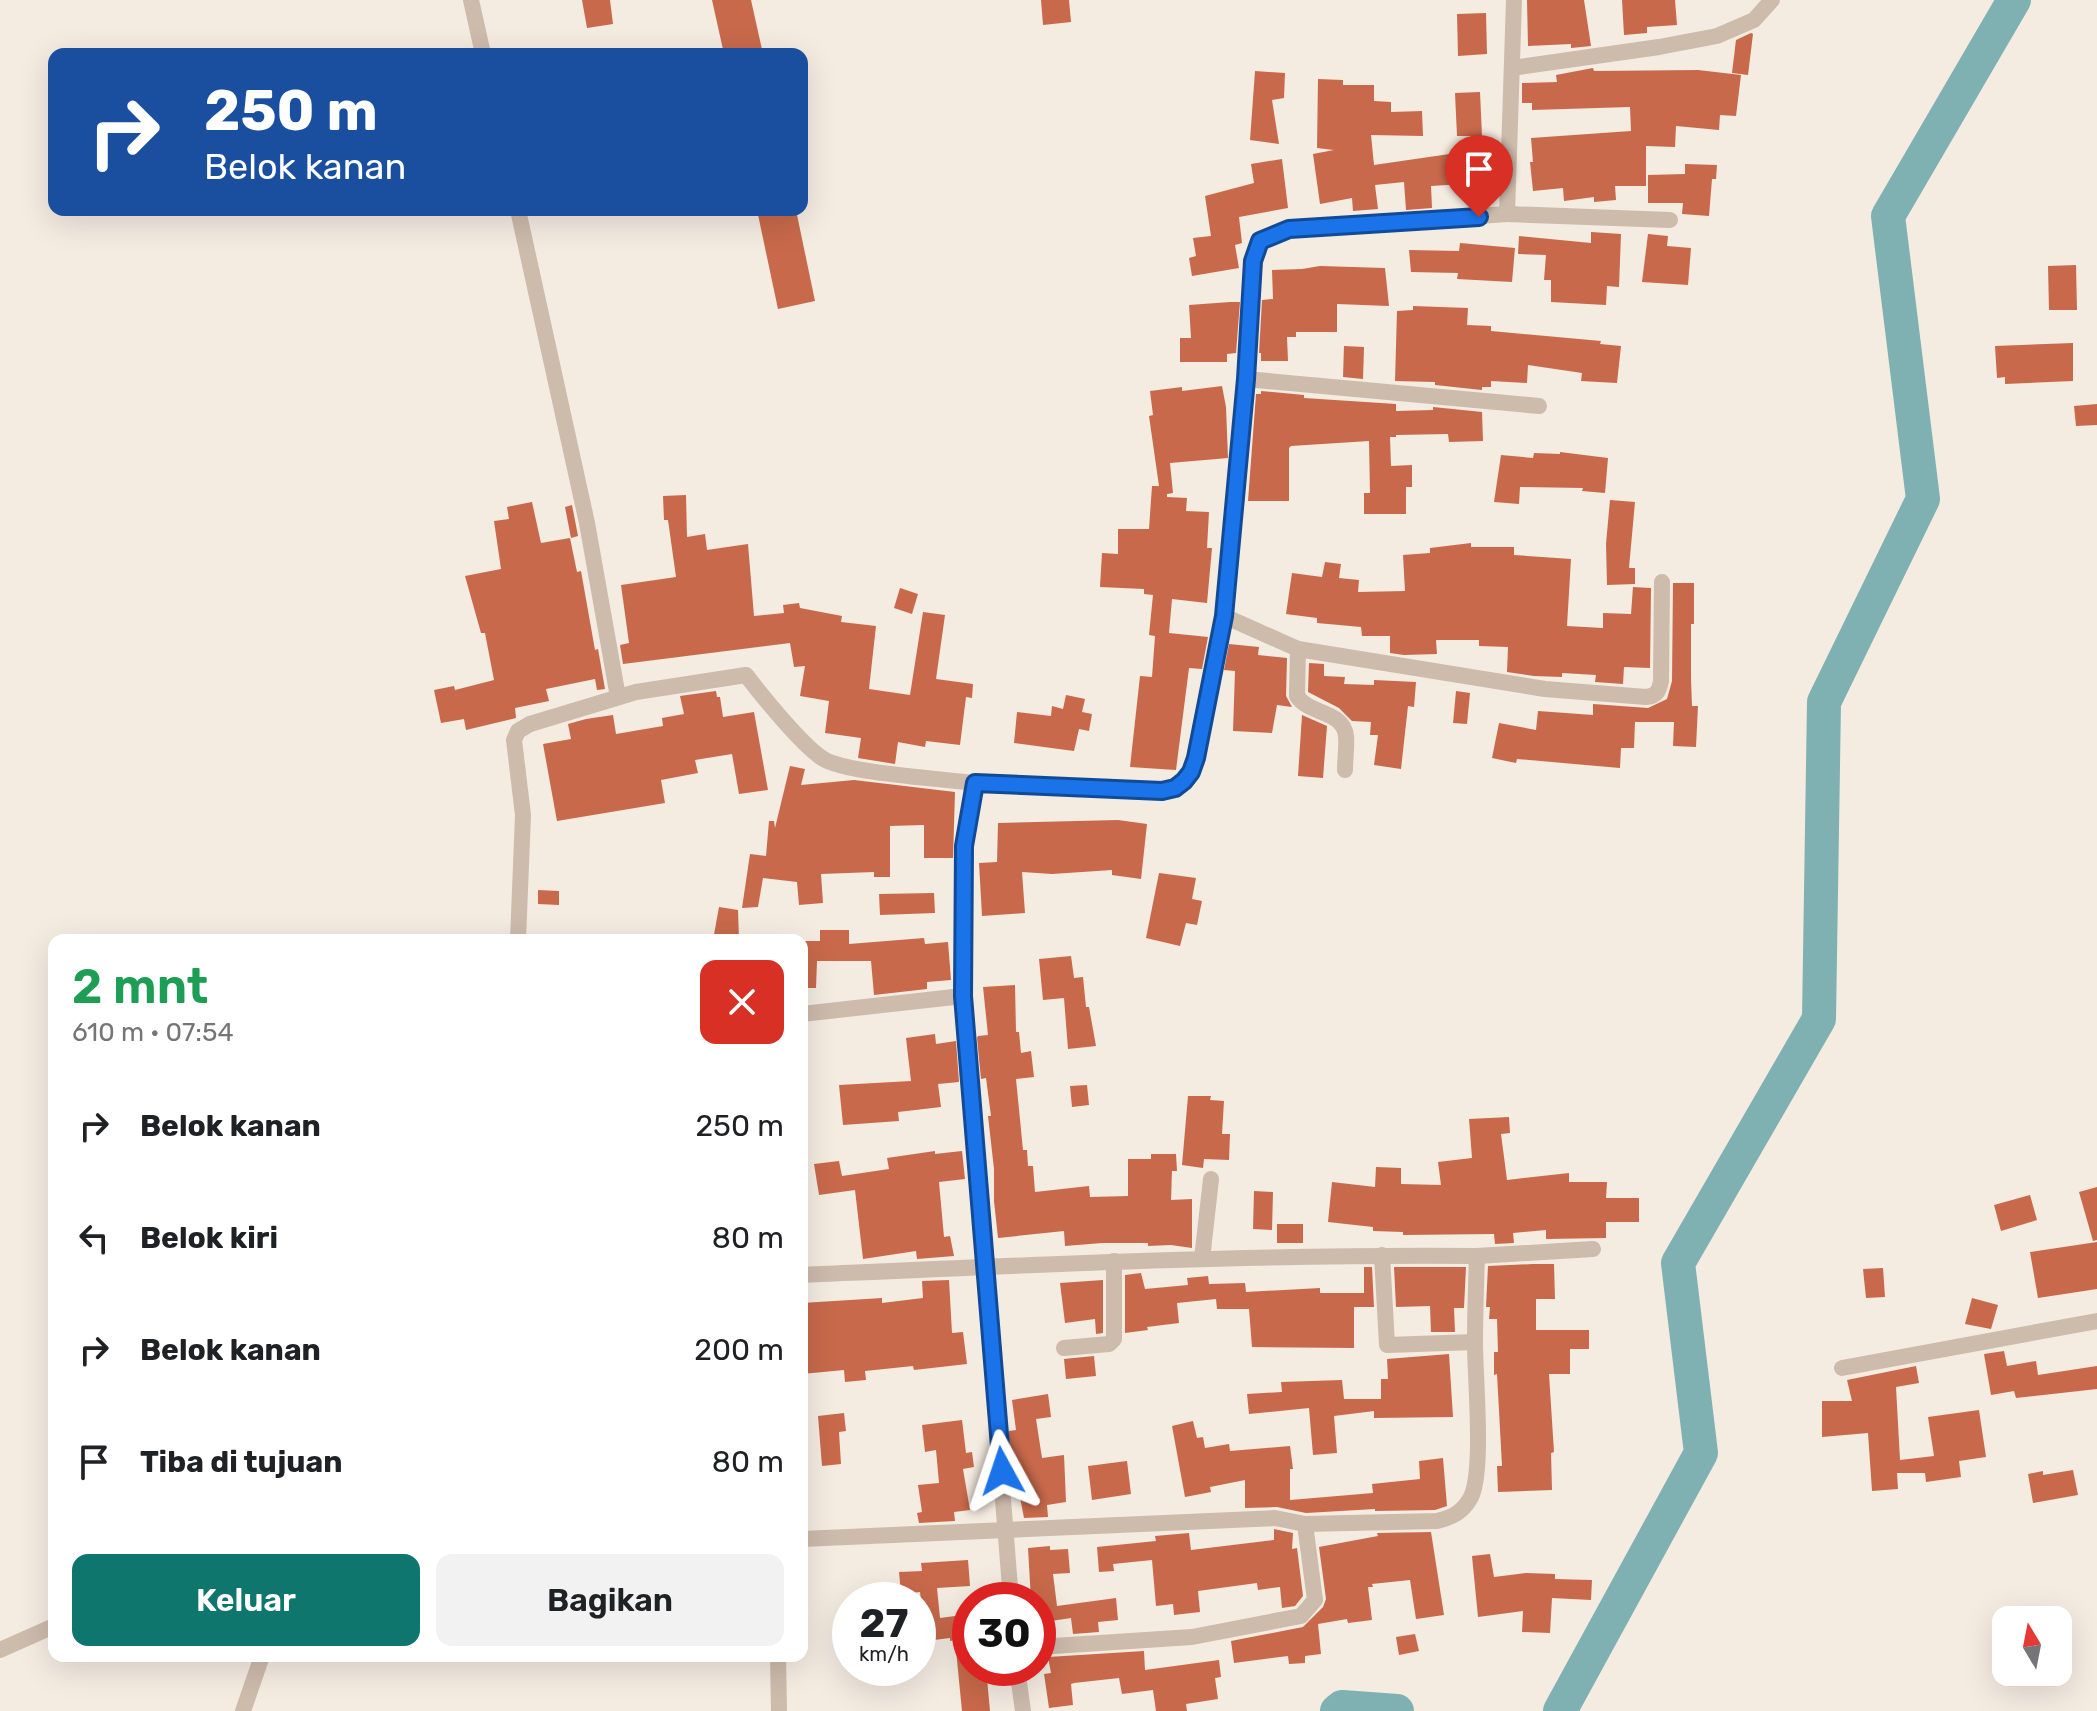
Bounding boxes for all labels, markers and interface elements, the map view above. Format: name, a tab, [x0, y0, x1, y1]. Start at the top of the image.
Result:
text: 250 m	[204, 78, 378, 144]
icon: right	[72, 80, 176, 184]
pin	[1445, 135, 1513, 217]
text: Belok kanan	[204, 145, 406, 188]
icon: arrive	[1457, 147, 1501, 191]
text: 2 mnt	[72, 958, 208, 1015]
button: close	[700, 960, 784, 1044]
text: 610 m · 07:54	[72, 1017, 234, 1048]
icon: right	[72, 1104, 116, 1148]
text: Belok kanan	[140, 1108, 321, 1144]
text: 250 m	[696, 1108, 784, 1144]
icon: left	[72, 1216, 116, 1260]
text: Belok kiri	[140, 1220, 278, 1256]
text: 80 m	[712, 1220, 784, 1256]
icon: right	[72, 1328, 116, 1372]
text: Belok kanan	[140, 1332, 321, 1368]
text: 200 m	[694, 1332, 784, 1368]
position arrow	[960, 1429, 1044, 1513]
icon: arrive	[72, 1440, 116, 1484]
text: Tiba di tujuan	[140, 1444, 342, 1480]
text: 80 m	[712, 1444, 784, 1480]
button: Keluar	[72, 1554, 420, 1646]
button: Bagikan	[436, 1554, 784, 1646]
speed limit sign: 30	[952, 1582, 1056, 1686]
text: 27	[860, 1600, 908, 1647]
north arrow	[1992, 1606, 2072, 1686]
map controls	[1992, 1606, 2072, 1686]
text: km/h	[859, 1642, 909, 1666]

